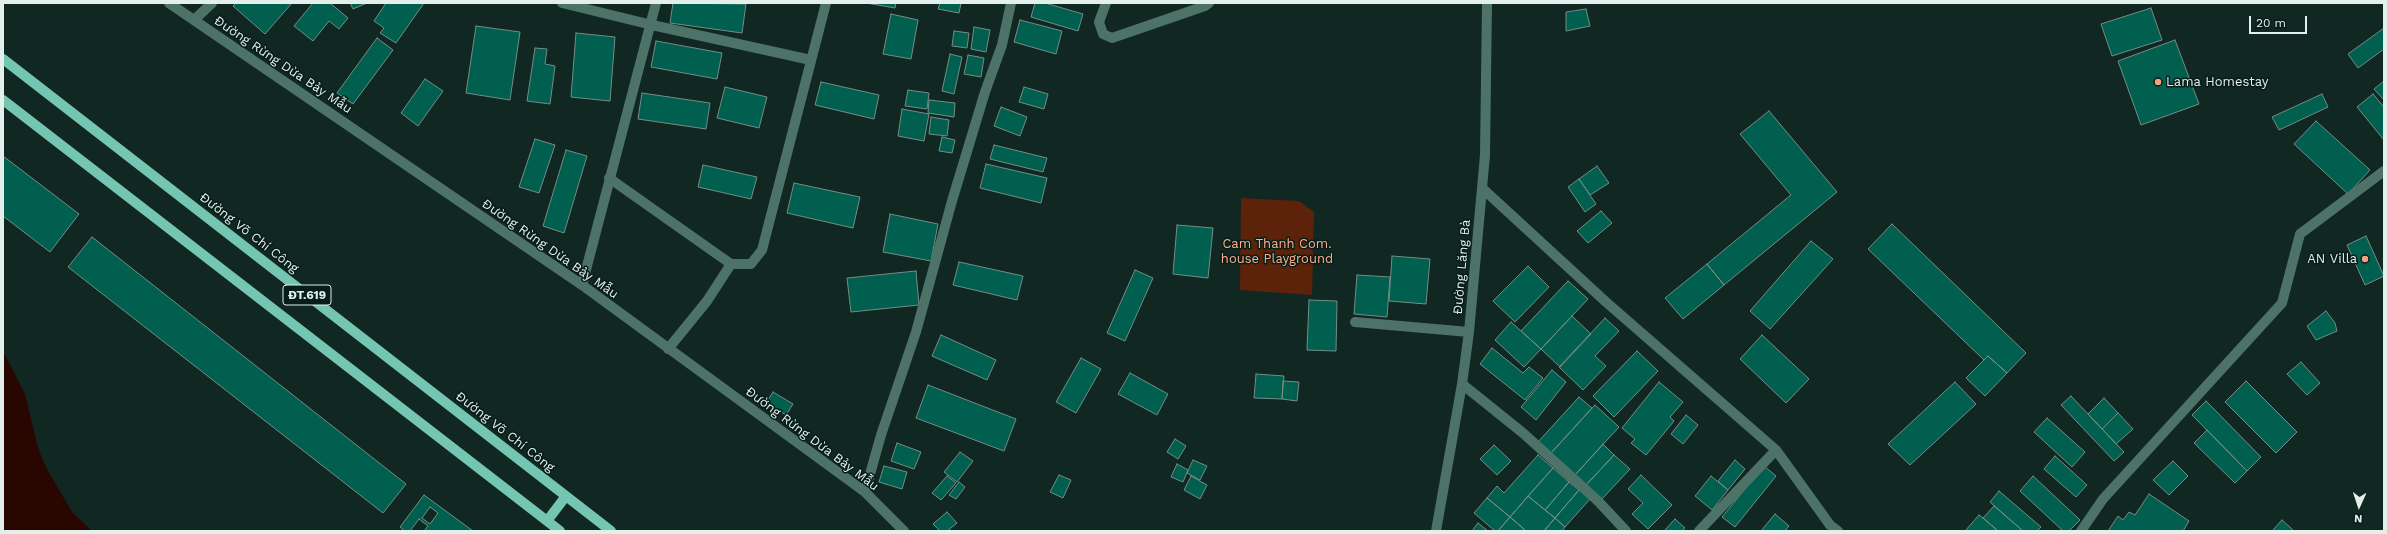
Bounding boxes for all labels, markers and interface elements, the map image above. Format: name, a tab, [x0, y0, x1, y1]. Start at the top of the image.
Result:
scale bar	[2251, 8, 2309, 34]
street label: Đường Rừng Dừa Bảy Mẫu	[211, 13, 355, 117]
text: 20 m	[2256, 16, 2286, 30]
place label: Lama Homestay	[2166, 74, 2268, 90]
marker: Lama Homestay	[2153, 77, 2163, 87]
street label: Đường Võ Chí Công	[196, 189, 302, 277]
street label: Đường Rừng Dừa Bảy Mẫu	[479, 196, 621, 302]
street label: Đường Lăng Bà	[1450, 219, 1474, 315]
park label: Cam Thanh Com. house Playground	[1221, 236, 1333, 267]
place label: AN Villa	[2307, 251, 2357, 267]
marker: AN Villa	[2360, 254, 2370, 264]
road number: ĐT.619	[283, 285, 331, 305]
street label: Đường Rừng Dừa Bảy Mẫu	[742, 384, 882, 494]
street label: Đường Võ Chí Công	[452, 388, 558, 476]
north arrow	[2339, 486, 2379, 526]
text: N	[2354, 512, 2363, 525]

